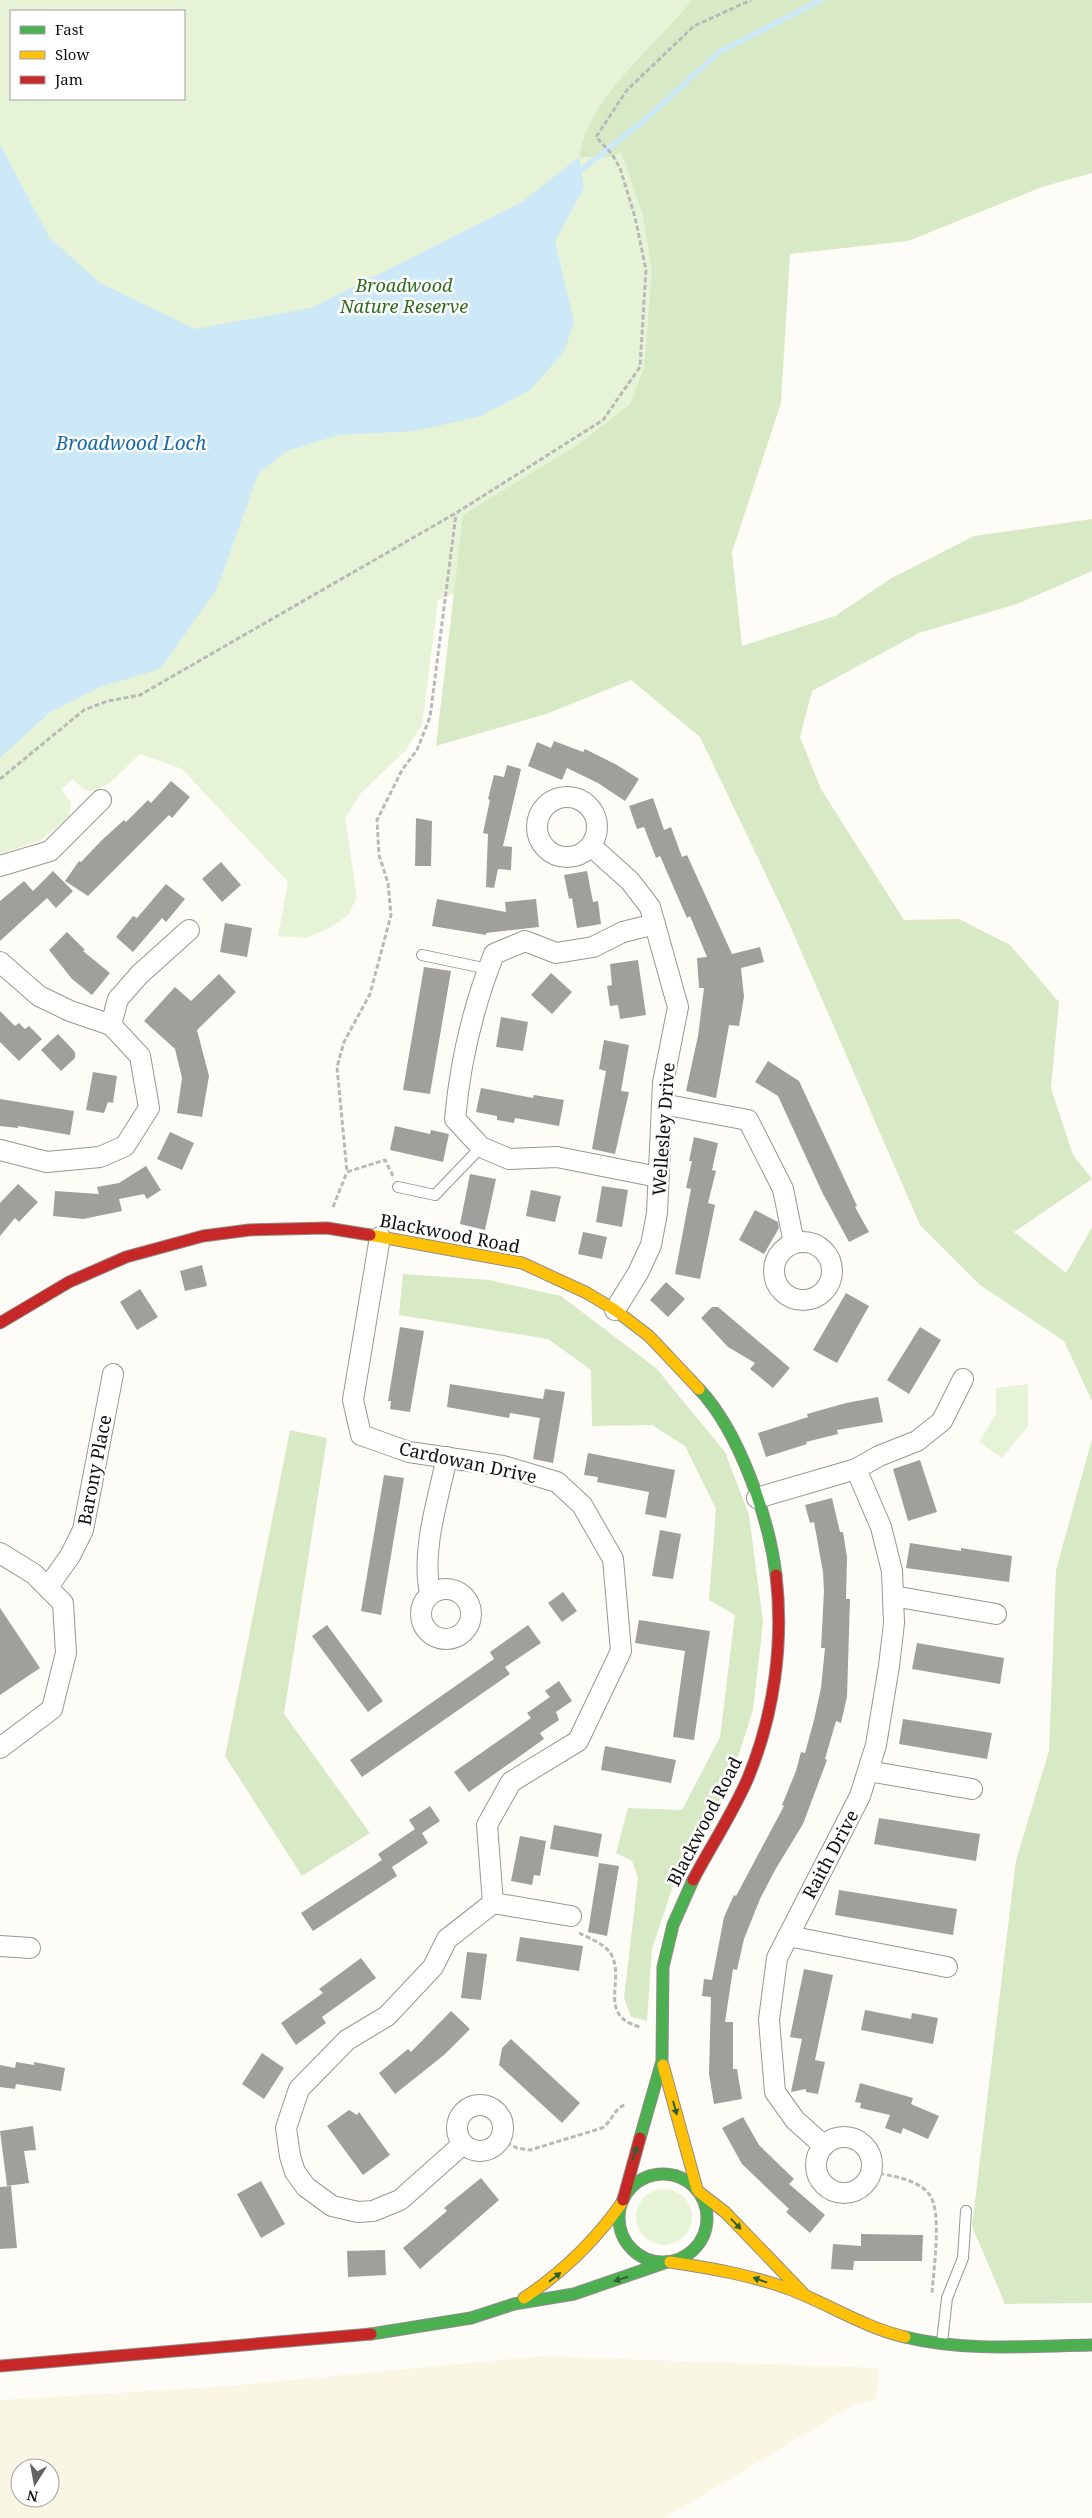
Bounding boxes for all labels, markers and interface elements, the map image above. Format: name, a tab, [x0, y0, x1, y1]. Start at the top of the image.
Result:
legend	[10, 10, 185, 100]
text: Fast	[55, 19, 84, 39]
text: Slow	[55, 44, 89, 64]
text: Jam	[54, 69, 83, 89]
park label: Broadwood Nature Reserve	[339, 273, 468, 318]
water label: Broadwood Loch	[55, 430, 207, 456]
street label: Wellesley Drive	[646, 1061, 680, 1197]
street label: Blackwood Road	[378, 1208, 522, 1258]
street label: Barony Place	[72, 1413, 116, 1527]
street label: Cardowan Drive	[397, 1436, 539, 1488]
street label: Blackwood Road	[661, 1752, 747, 1890]
street label: Raith Drive	[797, 1805, 863, 1903]
one-way arrow	[671, 2101, 679, 2116]
one-way arrow	[632, 2145, 640, 2160]
one-way arrow	[730, 2217, 742, 2229]
one-way arrow	[548, 2272, 561, 2283]
one-way arrow	[614, 2275, 629, 2283]
one-way arrow	[752, 2276, 767, 2284]
north arrow	[10, 2458, 60, 2508]
text: N	[25, 2486, 40, 2507]

